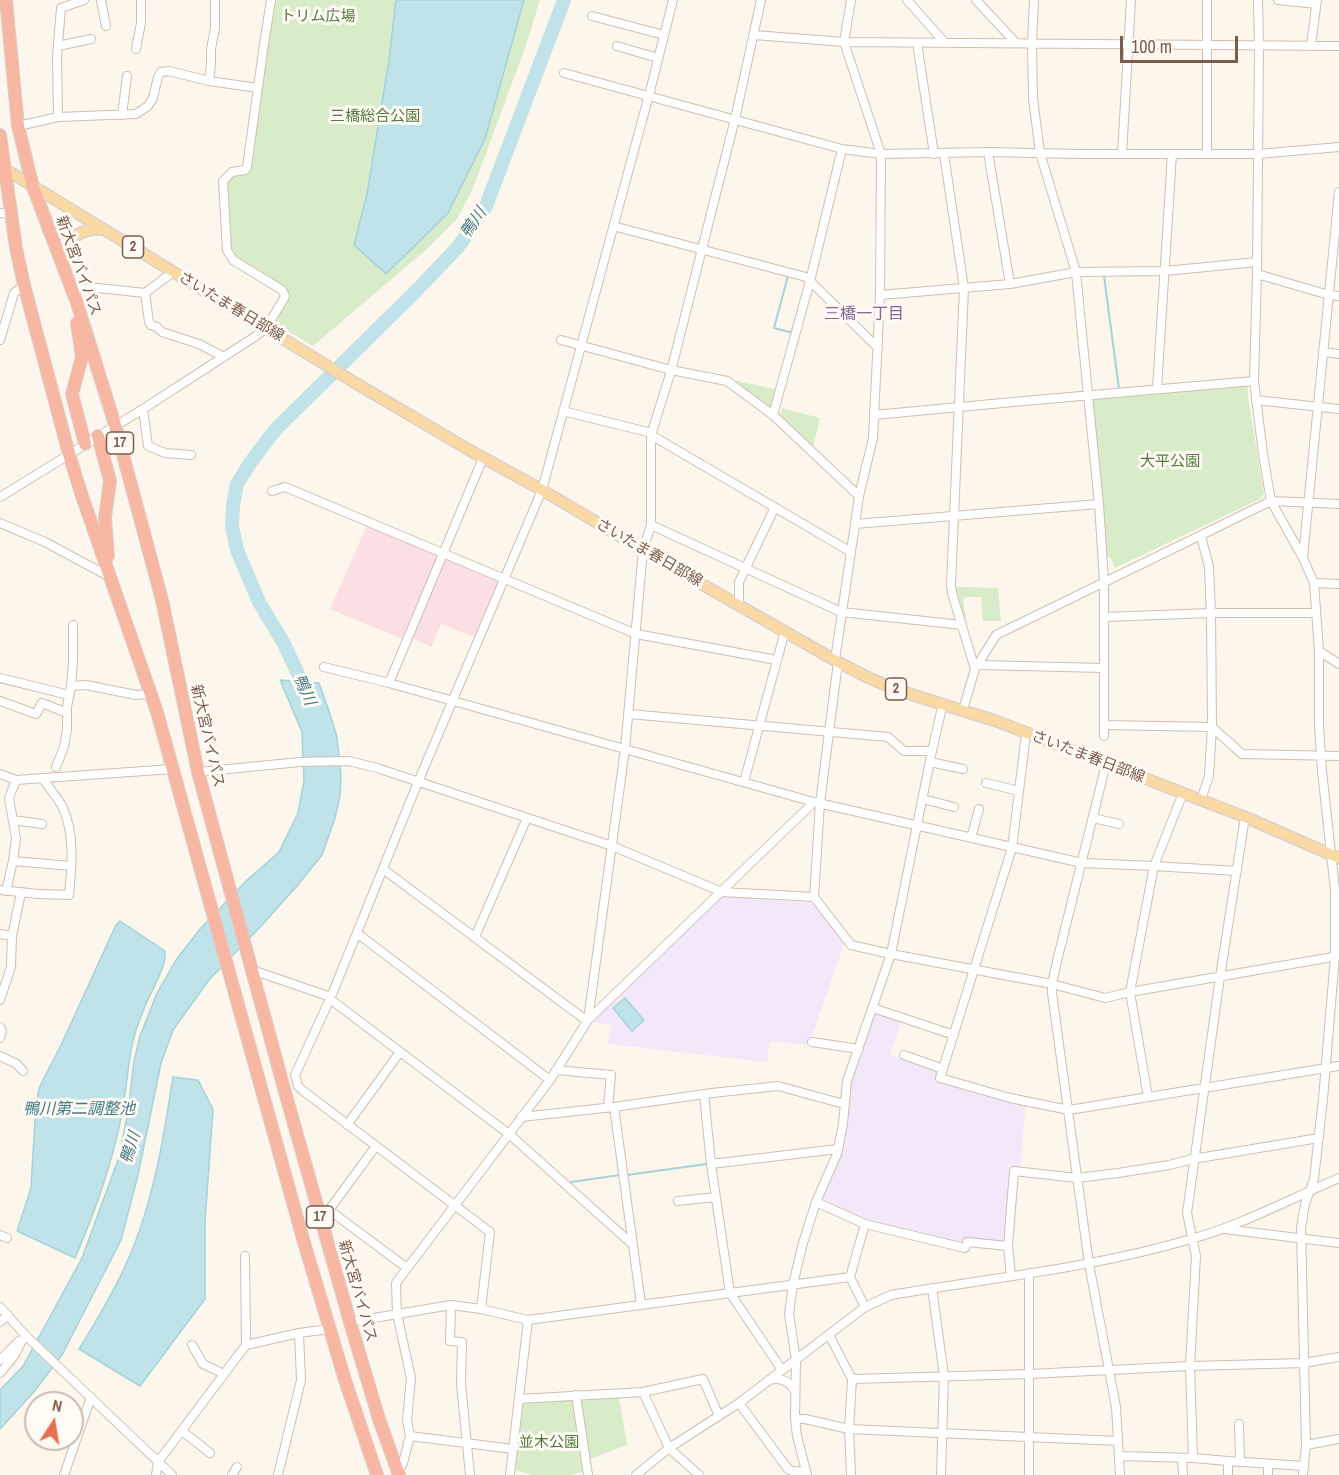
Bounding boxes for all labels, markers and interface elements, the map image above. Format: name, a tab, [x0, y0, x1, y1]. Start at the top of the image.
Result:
park label: トリム広場	[281, 8, 355, 26]
scale bar	[1123, 24, 1242, 62]
text: 100 m	[1131, 34, 1172, 59]
park label: 三橋総合公園	[330, 108, 420, 126]
water label: 鴨川	[457, 204, 491, 242]
street label: 新大宮バイパス	[52, 214, 104, 318]
road number: 2	[122, 236, 144, 258]
street label: さいたま春日部線	[175, 268, 287, 346]
district label: 三橋一丁目	[824, 305, 904, 325]
road number: 17	[106, 432, 134, 454]
park label: 大平公園	[1140, 453, 1200, 471]
street label: さいたま春日部線	[593, 515, 705, 591]
water label: 鴨川	[289, 671, 319, 709]
road number: 2	[886, 678, 906, 700]
street label: 新大宮バイパス	[186, 683, 228, 789]
street label: さいたま春日部線	[1029, 727, 1147, 787]
water label: 鴨川第二調整池	[23, 1100, 135, 1120]
water label: 鴨川	[117, 1130, 145, 1166]
road number: 17	[306, 1206, 334, 1228]
street label: 新大宮バイパス	[334, 1238, 380, 1344]
north arrow	[24, 1391, 84, 1451]
text: N	[50, 1394, 64, 1417]
park label: 並木公園	[519, 1434, 579, 1452]

